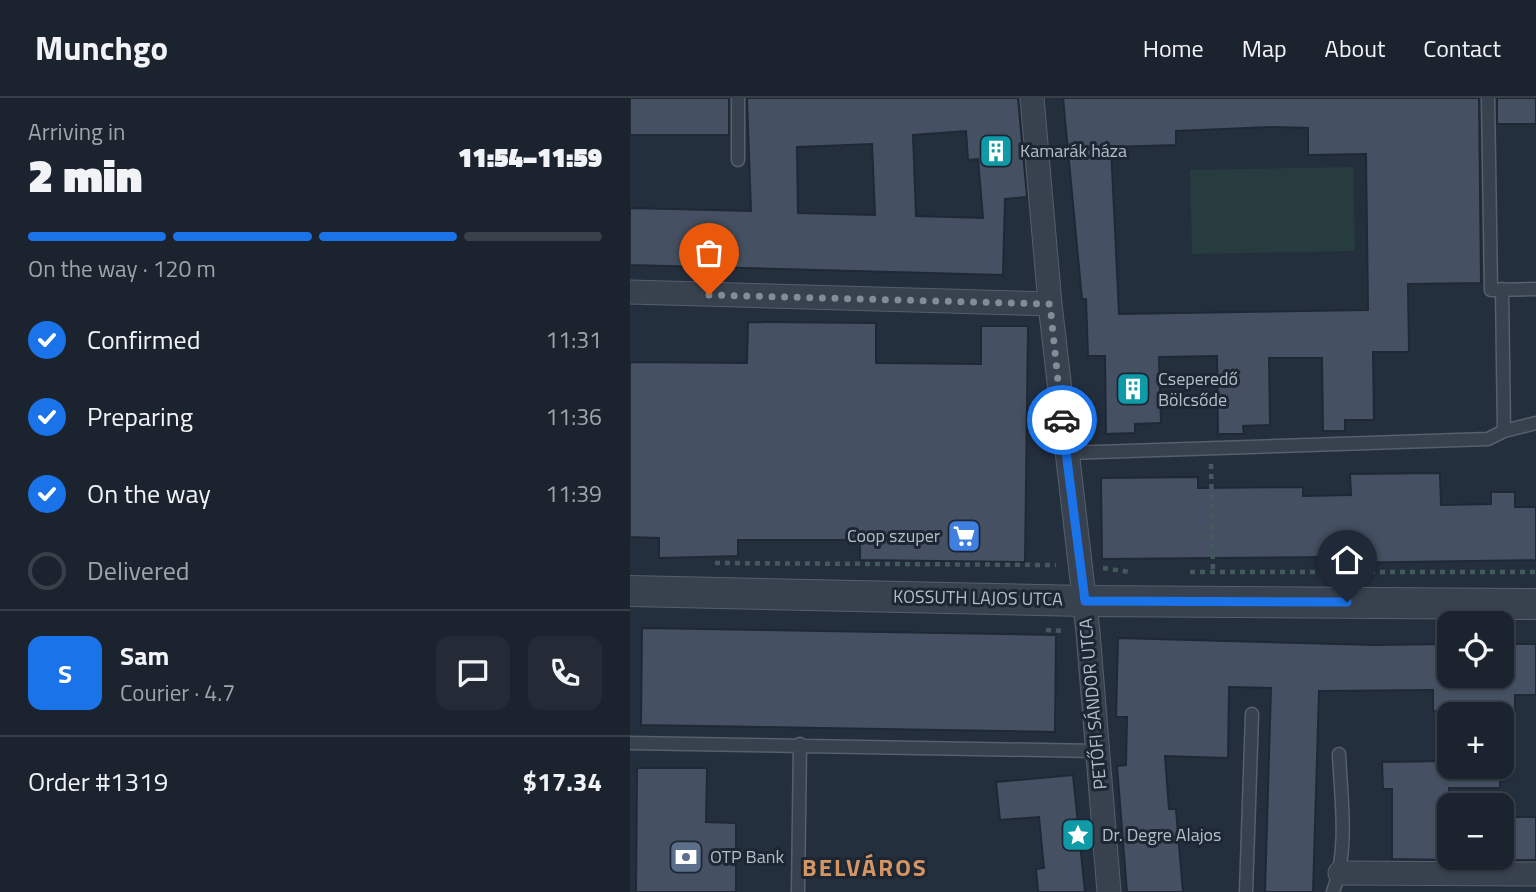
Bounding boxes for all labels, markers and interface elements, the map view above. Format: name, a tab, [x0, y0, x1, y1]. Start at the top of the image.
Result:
text: Munchgo	[35, 23, 168, 73]
text: Home	[1143, 30, 1204, 66]
text: Map	[1242, 30, 1287, 66]
text: About	[1325, 30, 1385, 66]
text: Contact	[1423, 30, 1501, 66]
text: Arriving in	[28, 114, 125, 149]
building icon: Kamarák háza	[977, 132, 1015, 170]
place label: Kamarák háza	[1020, 137, 1127, 164]
text: 11:54–11:59	[458, 138, 602, 177]
text: 2 min	[28, 140, 142, 210]
pin	[679, 223, 739, 295]
icon: bag	[690, 234, 728, 272]
text: On the way · 120 m	[28, 251, 216, 286]
text: Confirmed	[87, 320, 201, 359]
icon: check	[28, 321, 66, 359]
text: 11:31	[545, 322, 602, 357]
place label: Cseperedő Bölcsőde	[1158, 365, 1238, 413]
building icon: Cseperedő Bölcsőde	[1114, 370, 1152, 408]
courier	[1027, 385, 1097, 455]
text: Preparing	[87, 397, 193, 436]
icon: check	[28, 398, 66, 436]
text: 11:36	[545, 399, 602, 434]
icon: car	[1043, 401, 1081, 439]
text: On the way	[87, 474, 211, 513]
icon: check	[28, 475, 66, 513]
text: 11:39	[545, 476, 602, 511]
supermarket icon: Coop szuper	[945, 517, 983, 555]
place label: Coop szuper	[847, 522, 940, 549]
pin	[1317, 530, 1377, 602]
icon: home	[1328, 541, 1366, 579]
text: Delivered	[87, 551, 190, 590]
street label: KOSSUTH LAJOS UTCA	[893, 583, 1063, 612]
map controls	[1437, 611, 1514, 870]
button: locate	[1437, 611, 1514, 688]
street label: PETŐFI SÁNDOR UTCA	[1072, 617, 1113, 791]
text: Sam	[120, 636, 169, 675]
button: chat	[436, 636, 510, 710]
button: phone	[528, 636, 602, 710]
text: S	[58, 654, 72, 693]
text: Courier · 4.7	[120, 675, 235, 710]
button: +	[1437, 702, 1514, 779]
text: Order #1319	[28, 762, 168, 801]
text: $17.34	[523, 762, 602, 801]
button: −	[1437, 793, 1514, 870]
place icon: Dr. Degre Alajos	[1059, 816, 1097, 854]
place label: Dr. Degre Alajos	[1102, 821, 1221, 848]
bank icon: OTP Bank	[667, 838, 705, 876]
place label: OTP Bank	[710, 843, 784, 870]
district label: BELVÁROS	[802, 849, 928, 885]

